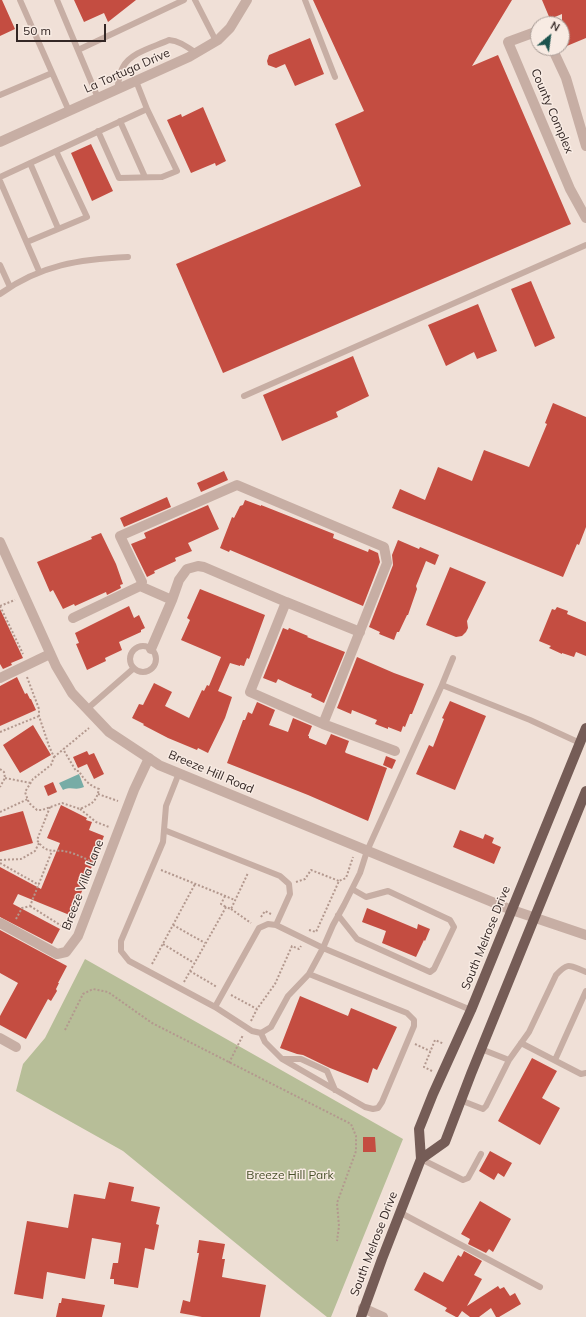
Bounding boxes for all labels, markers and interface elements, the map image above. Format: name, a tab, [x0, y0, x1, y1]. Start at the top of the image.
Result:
scale bar	[18, 16, 108, 42]
north arrow	[530, 16, 570, 56]
text: N	[548, 18, 562, 35]
text: 50 m	[23, 23, 51, 38]
street label: La Tortuga Drive	[82, 46, 172, 96]
street label: County Complex	[528, 67, 576, 155]
street label: Breeze Hill Road	[166, 747, 256, 797]
street label: Breeze Villa Lane	[59, 838, 107, 932]
street label: South Melrose Drive	[459, 884, 513, 992]
park label: Breeze Hill Park	[246, 1168, 334, 1182]
street label: South Melrose Drive	[347, 1190, 401, 1298]

